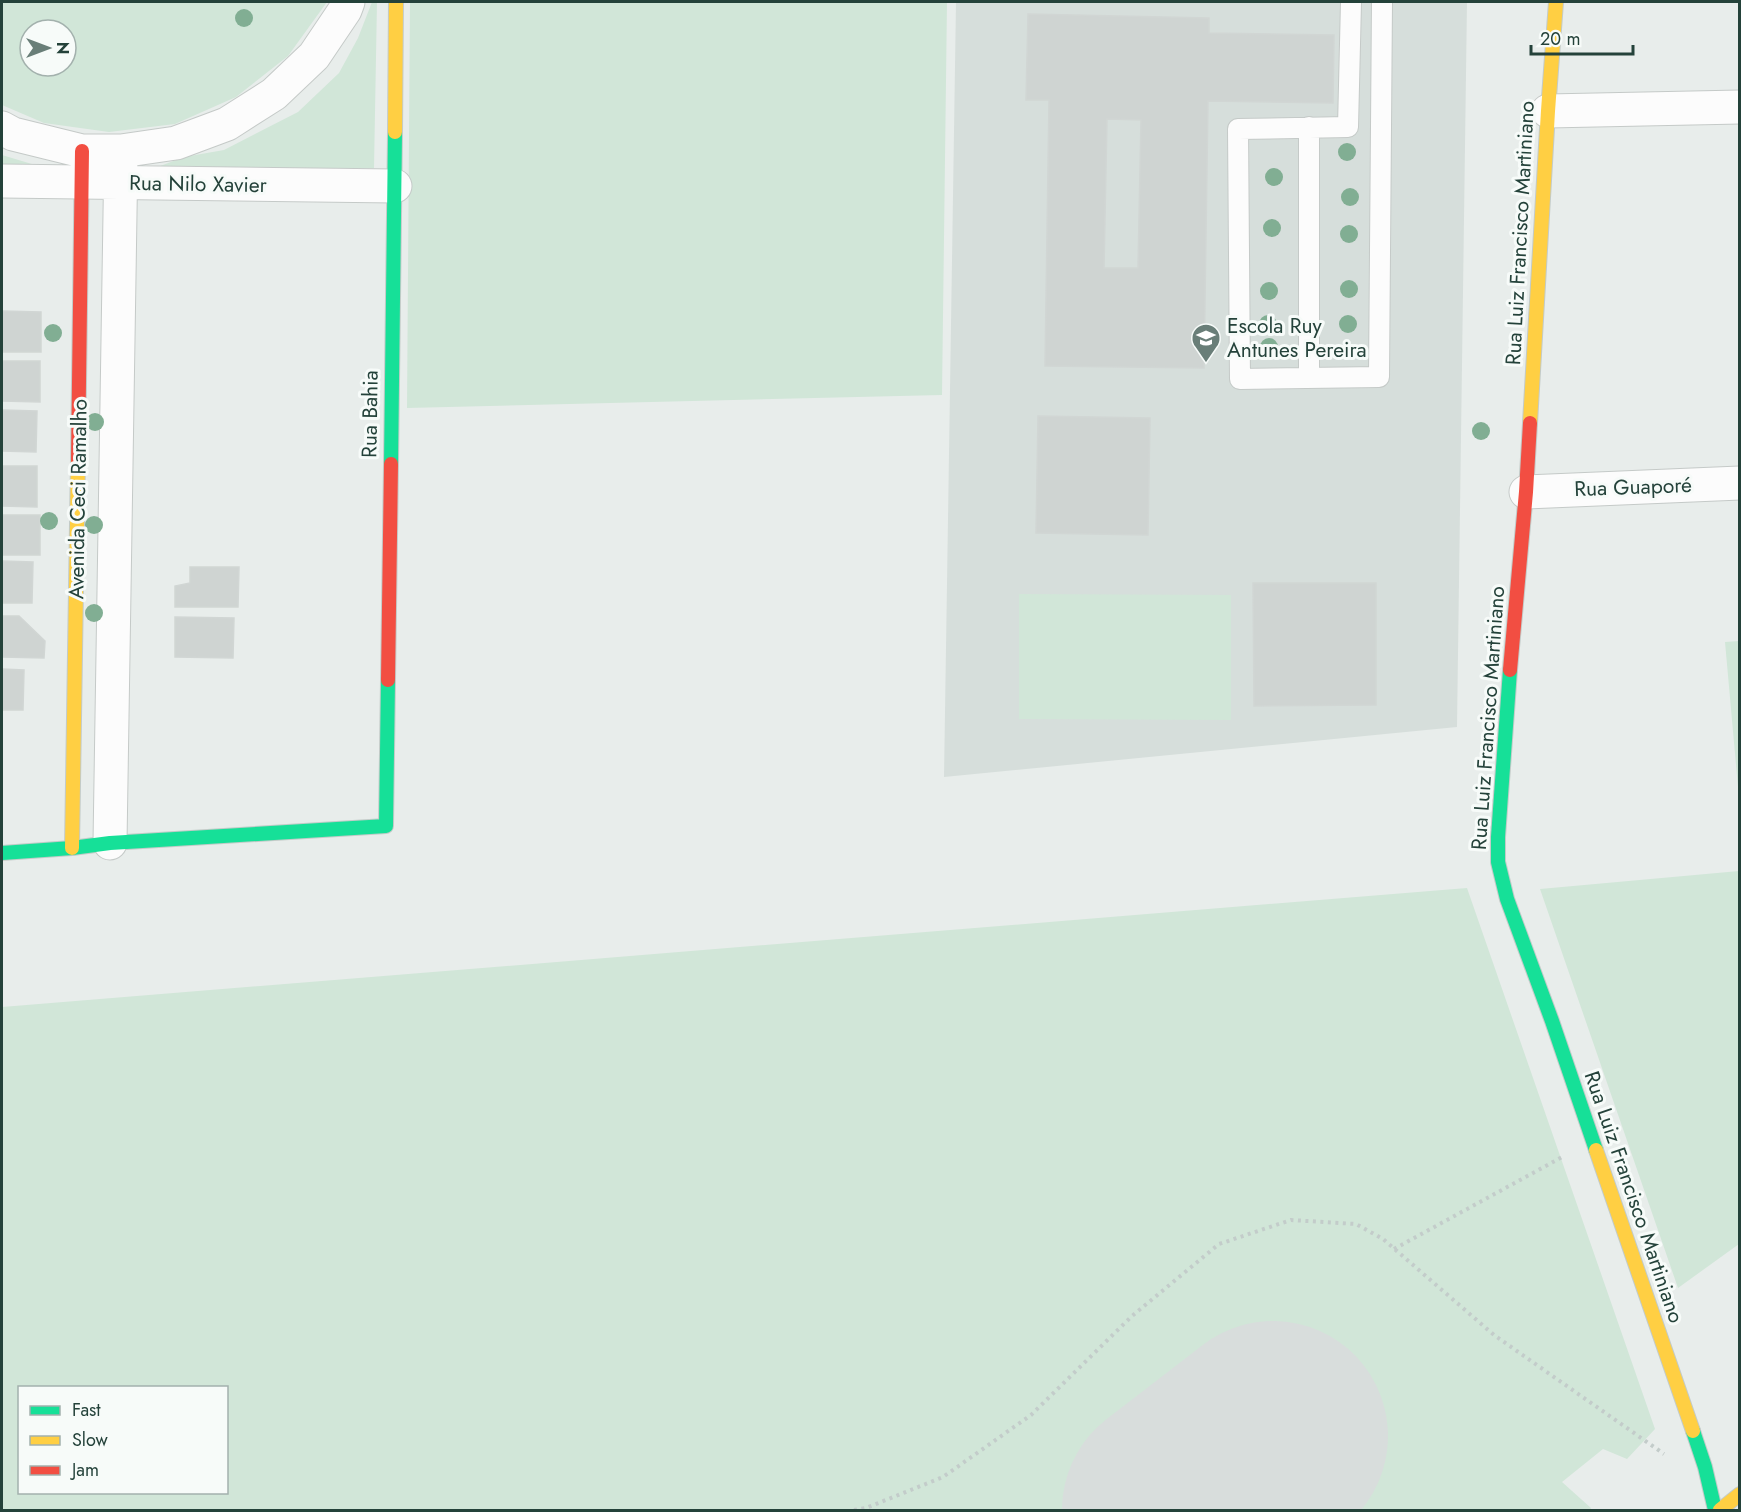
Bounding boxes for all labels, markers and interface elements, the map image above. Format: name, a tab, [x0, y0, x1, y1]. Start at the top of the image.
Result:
north arrow	[18, 18, 78, 78]
scale bar	[1531, 18, 1633, 56]
text: 20 m	[1540, 26, 1580, 52]
text: N	[51, 42, 74, 54]
street label: Rua Luiz Francisco Martiniano	[1498, 100, 1542, 366]
street label: Rua Nilo Xavier	[129, 168, 268, 200]
place label: Escola Ruy Antunes Pereira	[1227, 311, 1367, 365]
school or university icon: Escola Ruy Antunes Pereira	[1190, 322, 1222, 364]
street label: Rua Bahia	[354, 370, 386, 458]
street label: Avenida Ceci Ramalho	[61, 399, 95, 599]
street label: Rua Guaporé	[1574, 470, 1693, 504]
street label: Rua Luiz Francisco Martiniano	[1464, 585, 1512, 851]
street label: Rua Luiz Francisco Martiniano	[1577, 1067, 1691, 1327]
legend	[18, 1386, 228, 1494]
text: Fast	[72, 1397, 101, 1423]
text: Slow	[72, 1427, 109, 1453]
text: Jam	[70, 1457, 99, 1483]

